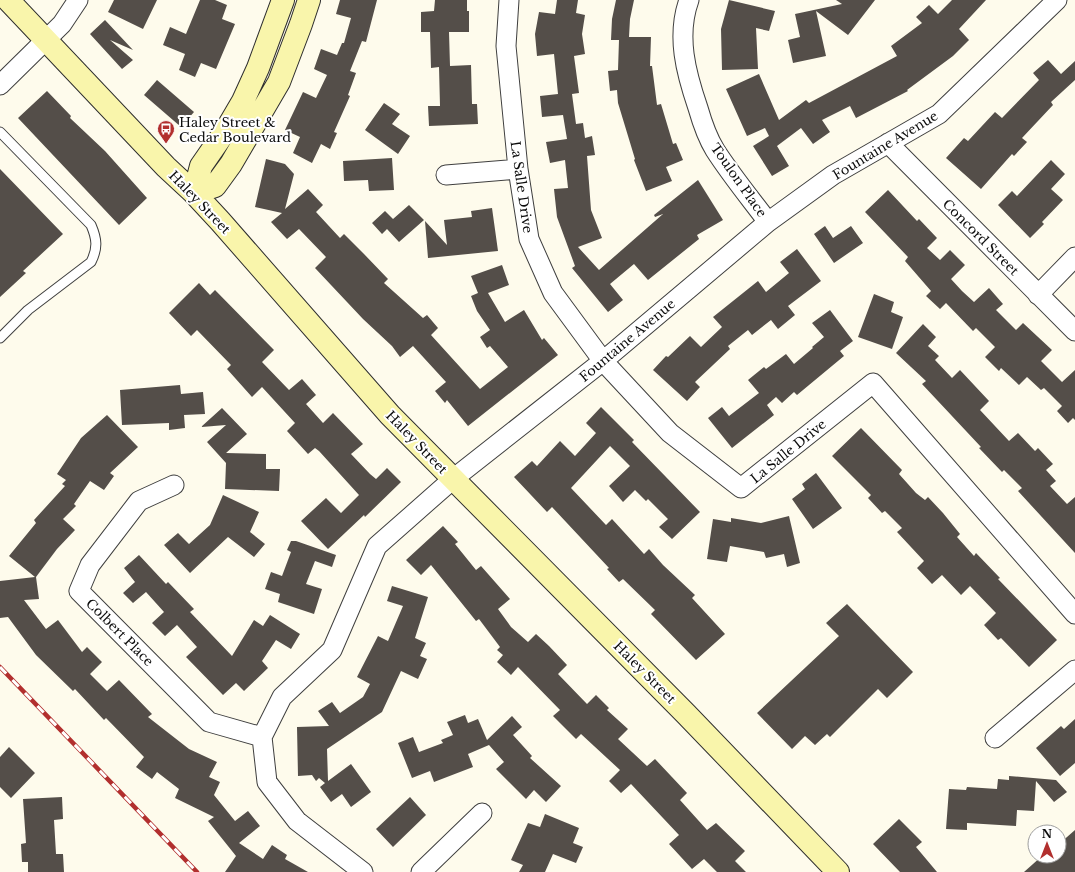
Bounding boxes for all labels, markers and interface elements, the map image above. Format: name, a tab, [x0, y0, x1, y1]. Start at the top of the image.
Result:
street label: Fountaine Avenue	[829, 107, 941, 184]
place label: Haley Street & Cedar Boulevard	[179, 114, 291, 146]
bus stop icon: Haley Street & Cedar Boulevard	[156, 119, 176, 144]
street label: La Salle Drive	[507, 140, 536, 234]
street label: Toulon Place	[707, 140, 770, 221]
street label: Haley Street	[165, 167, 234, 238]
street label: Concord Street	[939, 196, 1022, 279]
street label: Fountaine Avenue	[576, 295, 679, 385]
street label: Haley Street	[382, 407, 451, 478]
street label: La Salle Drive	[747, 416, 830, 487]
street label: Colbert Place	[82, 595, 157, 670]
street label: Haley Street	[610, 638, 680, 707]
north arrow	[1027, 824, 1067, 864]
text: N	[1042, 827, 1053, 841]

